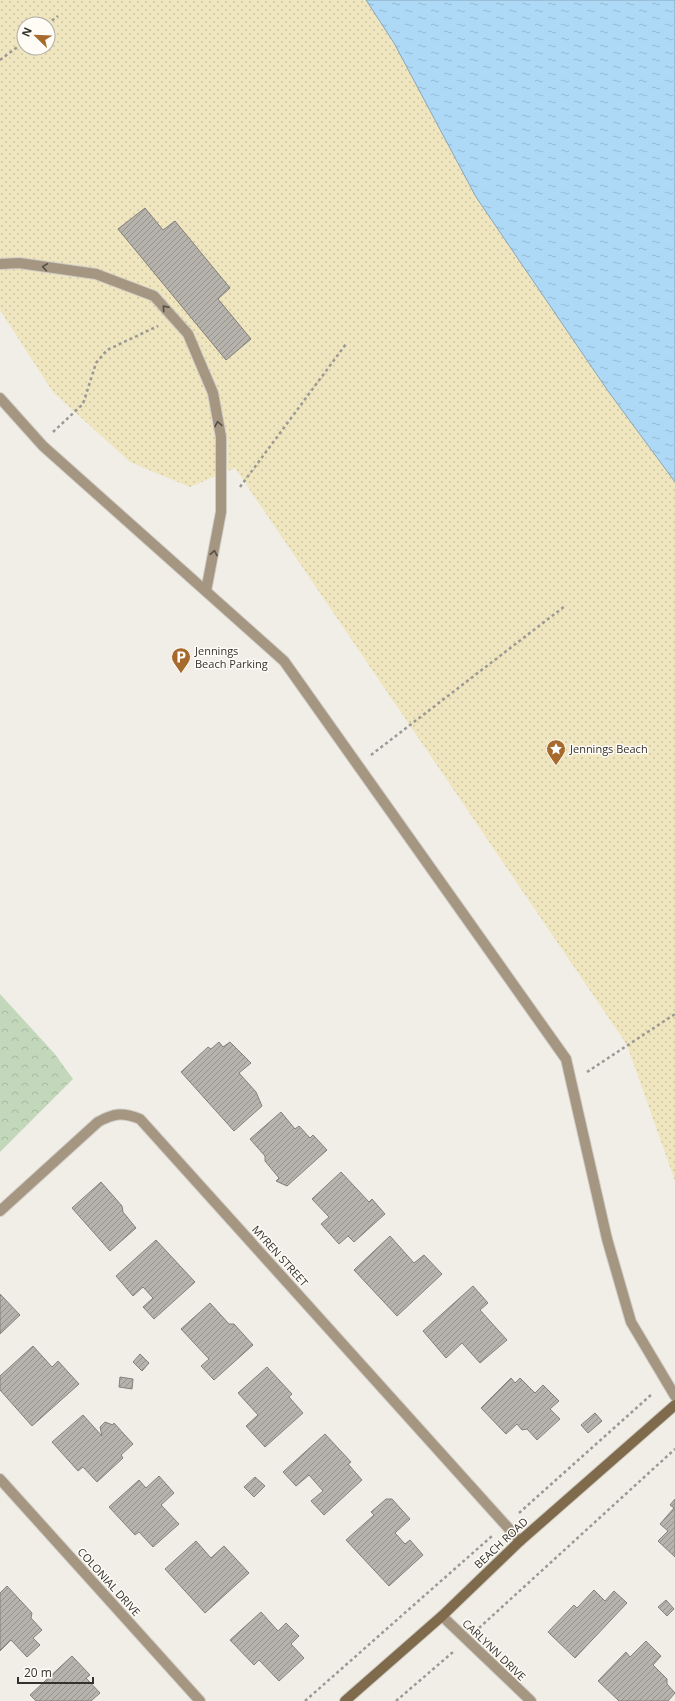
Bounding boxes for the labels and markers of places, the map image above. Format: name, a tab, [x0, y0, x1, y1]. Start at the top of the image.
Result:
place label: Jennings Beach Parking	[194, 643, 268, 671]
parking icon: Jennings Beach Parking	[170, 646, 192, 674]
place icon: Jennings Beach	[545, 738, 567, 766]
place label: Jennings Beach	[569, 741, 648, 756]

